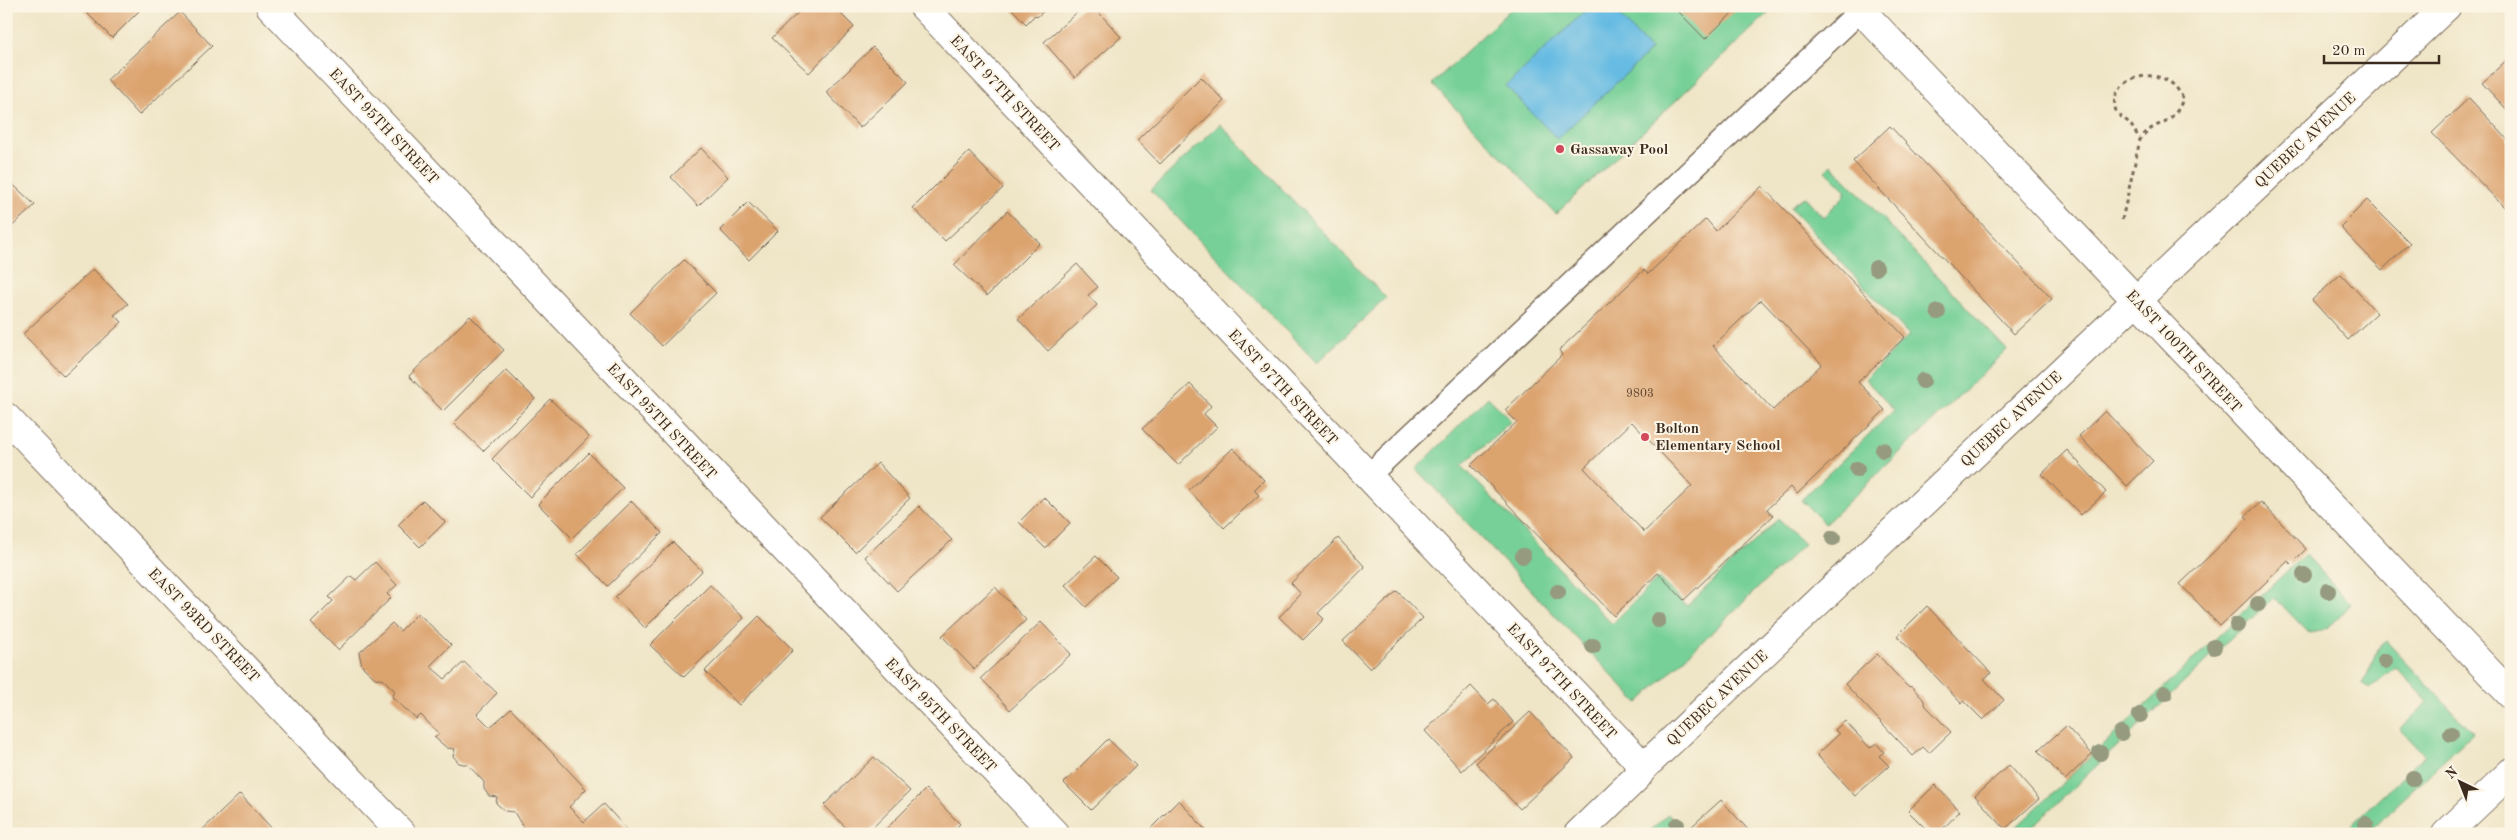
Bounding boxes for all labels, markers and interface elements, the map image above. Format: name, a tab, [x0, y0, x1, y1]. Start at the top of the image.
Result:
scale bar	[2324, 32, 2440, 64]
street label: EAST 97TH STREET	[946, 33, 1061, 155]
text: 20 m	[2332, 44, 2366, 59]
street label: EAST 95TH STREET	[325, 66, 440, 188]
street label: QUEBEC AVENUE	[2253, 91, 2359, 192]
marker: Gassaway Pool	[1554, 143, 1566, 155]
place label: Gassaway Pool	[1570, 143, 1669, 158]
street label: EAST 100TH STREET	[2123, 288, 2243, 416]
street label: EAST 97TH STREET	[1224, 327, 1339, 449]
street label: EAST 95TH STREET	[603, 361, 718, 483]
street label: QUEBEC AVENUE	[1959, 370, 2065, 471]
house number: 9803	[1626, 388, 1654, 400]
place label: Bolton Elementary School	[1655, 422, 1781, 454]
marker: Bolton Elementary School	[1639, 431, 1651, 443]
street label: EAST 93RD STREET	[145, 566, 261, 686]
street label: EAST 97TH STREET	[1503, 621, 1618, 743]
street label: QUEBEC AVENUE	[1665, 649, 1771, 750]
street label: EAST 95TH STREET	[882, 656, 998, 776]
north arrow	[2434, 758, 2484, 808]
text: N	[2443, 764, 2461, 782]

